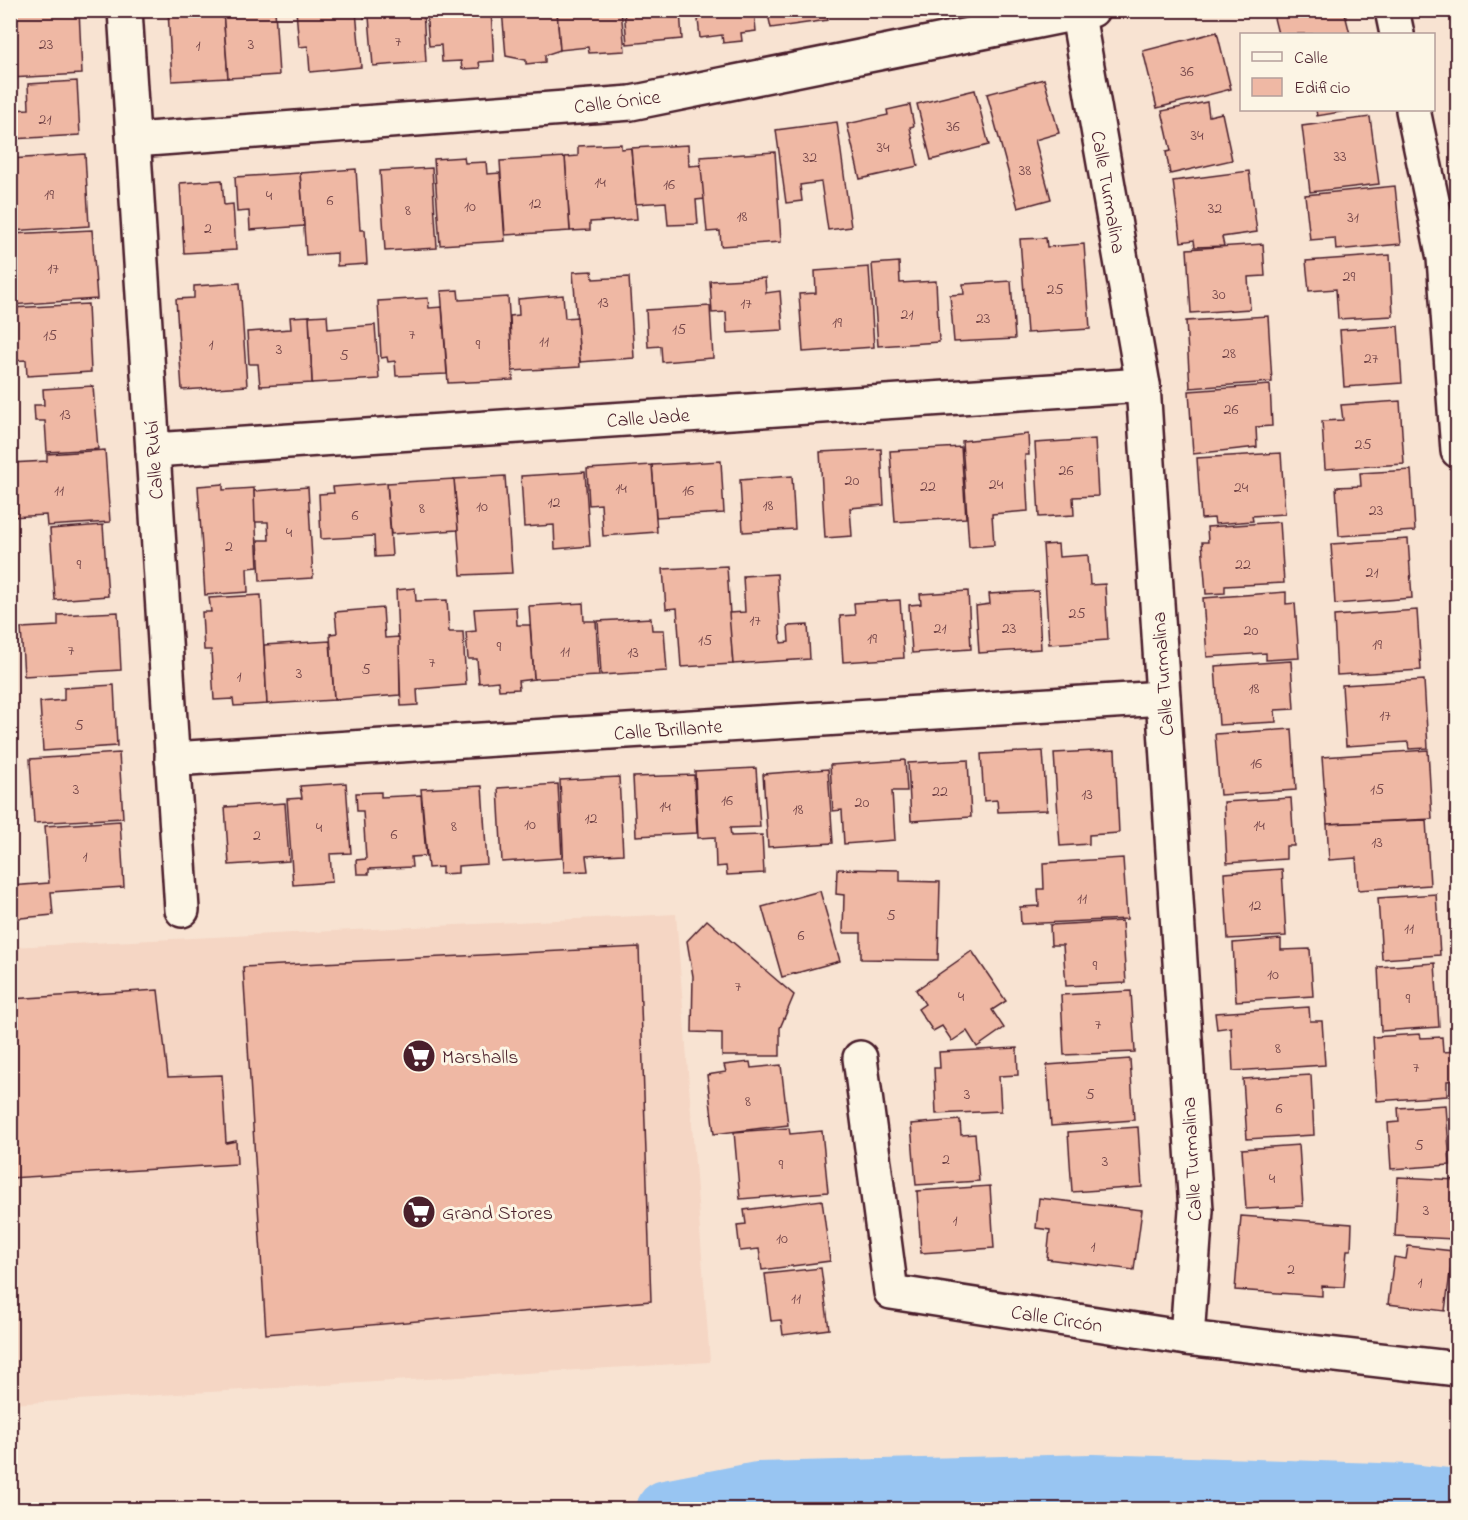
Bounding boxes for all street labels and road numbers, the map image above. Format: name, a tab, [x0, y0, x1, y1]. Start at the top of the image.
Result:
street label: Calle Ónice	[572, 84, 662, 123]
street label: Calle Turmalina	[1081, 129, 1132, 256]
street label: Calle Jade	[606, 402, 691, 437]
street label: Calle Rubí	[138, 419, 173, 500]
street label: Calle Turmalina	[1146, 611, 1183, 737]
street label: Calle Brillante	[613, 713, 723, 750]
street label: Calle Turmalina	[1176, 1096, 1211, 1222]
street label: Calle Circón	[1009, 1299, 1105, 1342]

